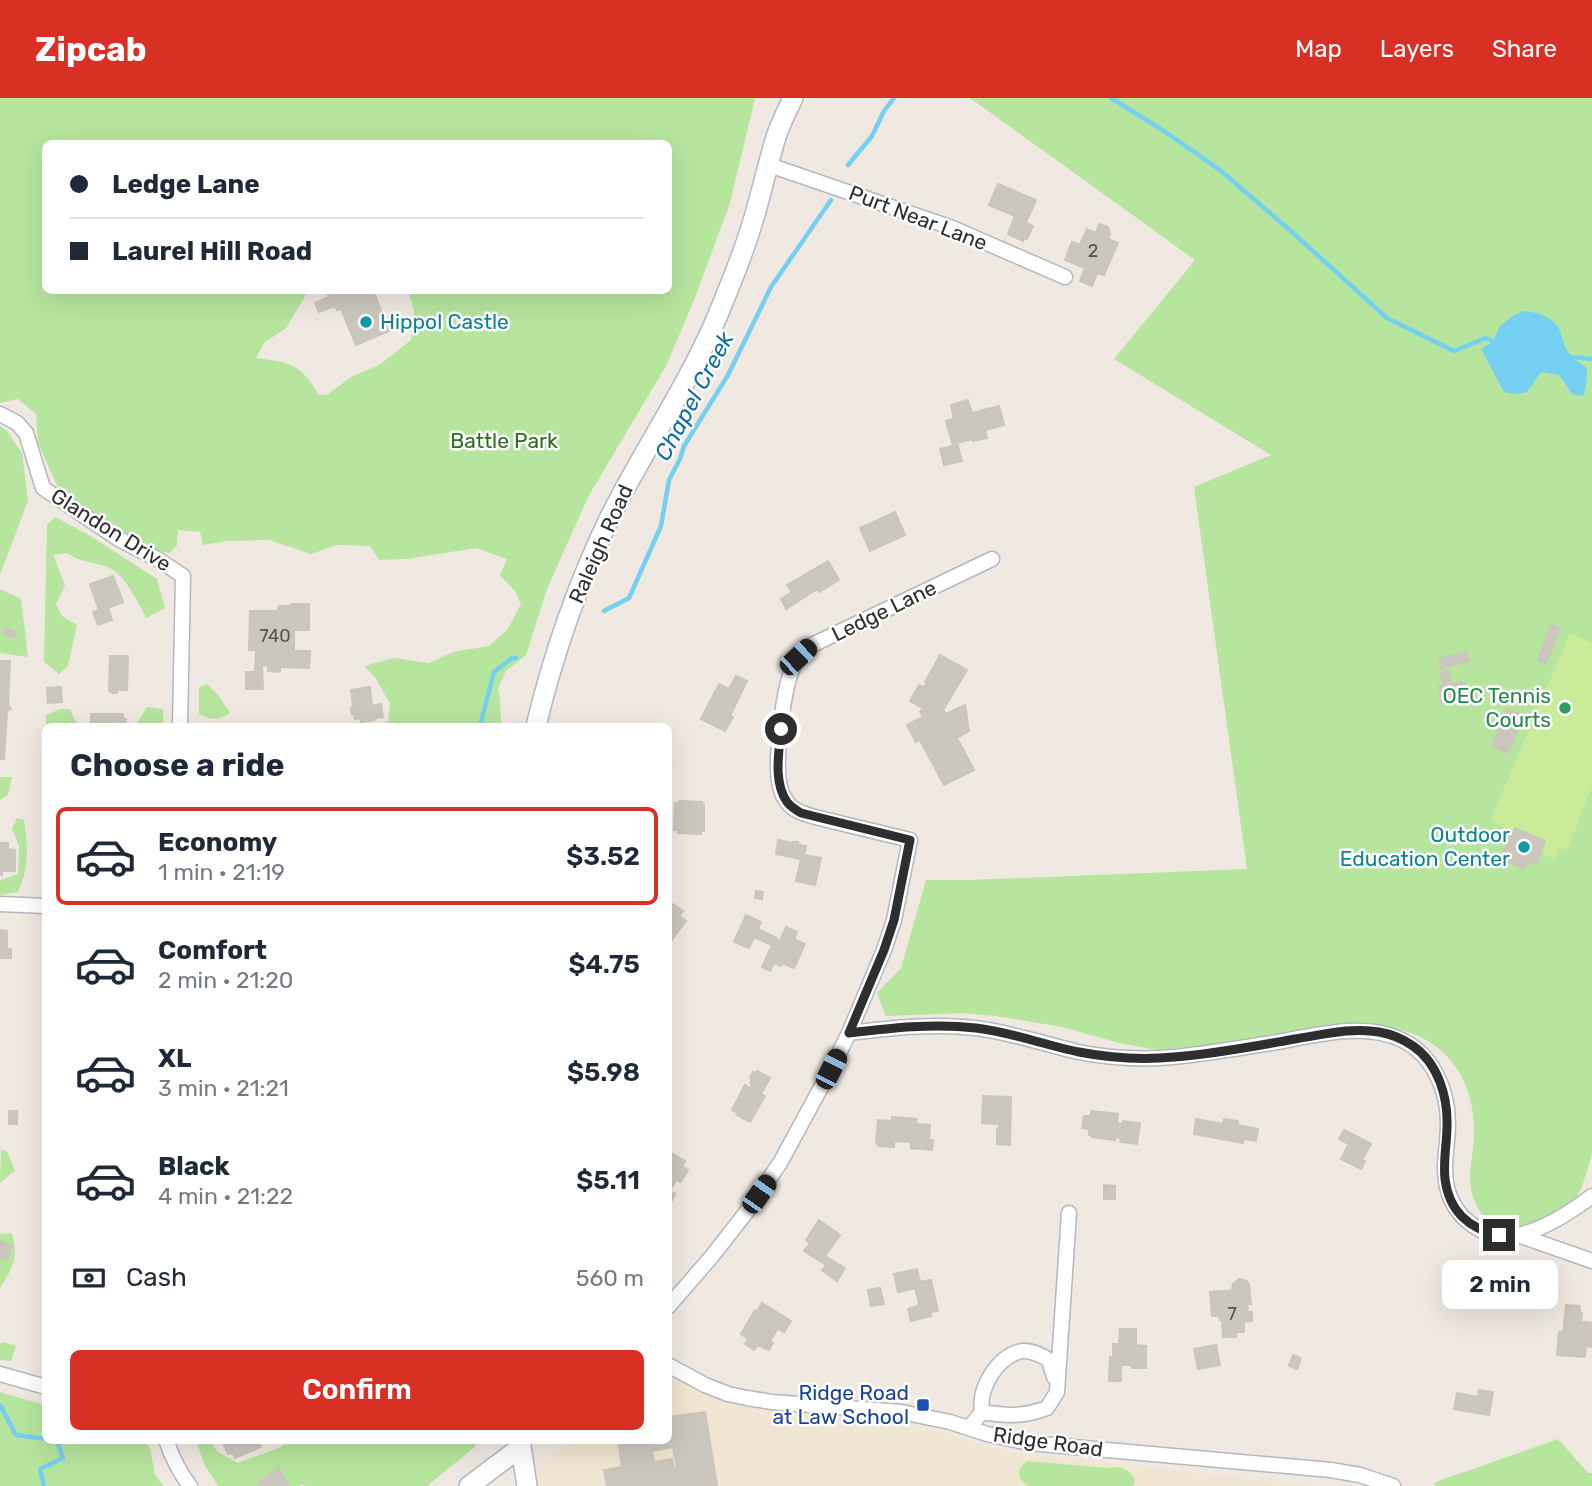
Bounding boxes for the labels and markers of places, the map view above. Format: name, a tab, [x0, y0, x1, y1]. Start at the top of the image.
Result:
place label: Hippol Castle	[380, 309, 509, 334]
marker: Hippol Castle	[358, 314, 374, 330]
place label: OEC Tennis Courts	[1442, 683, 1551, 732]
marker: OEC Tennis Courts	[1557, 700, 1573, 716]
place label: Outdoor Education Center	[1340, 822, 1510, 871]
marker: Outdoor Education Center	[1516, 839, 1532, 855]
place label: Ridge Road at Law School	[773, 1380, 909, 1429]
marker: Ridge Road at Law School	[915, 1397, 931, 1413]

